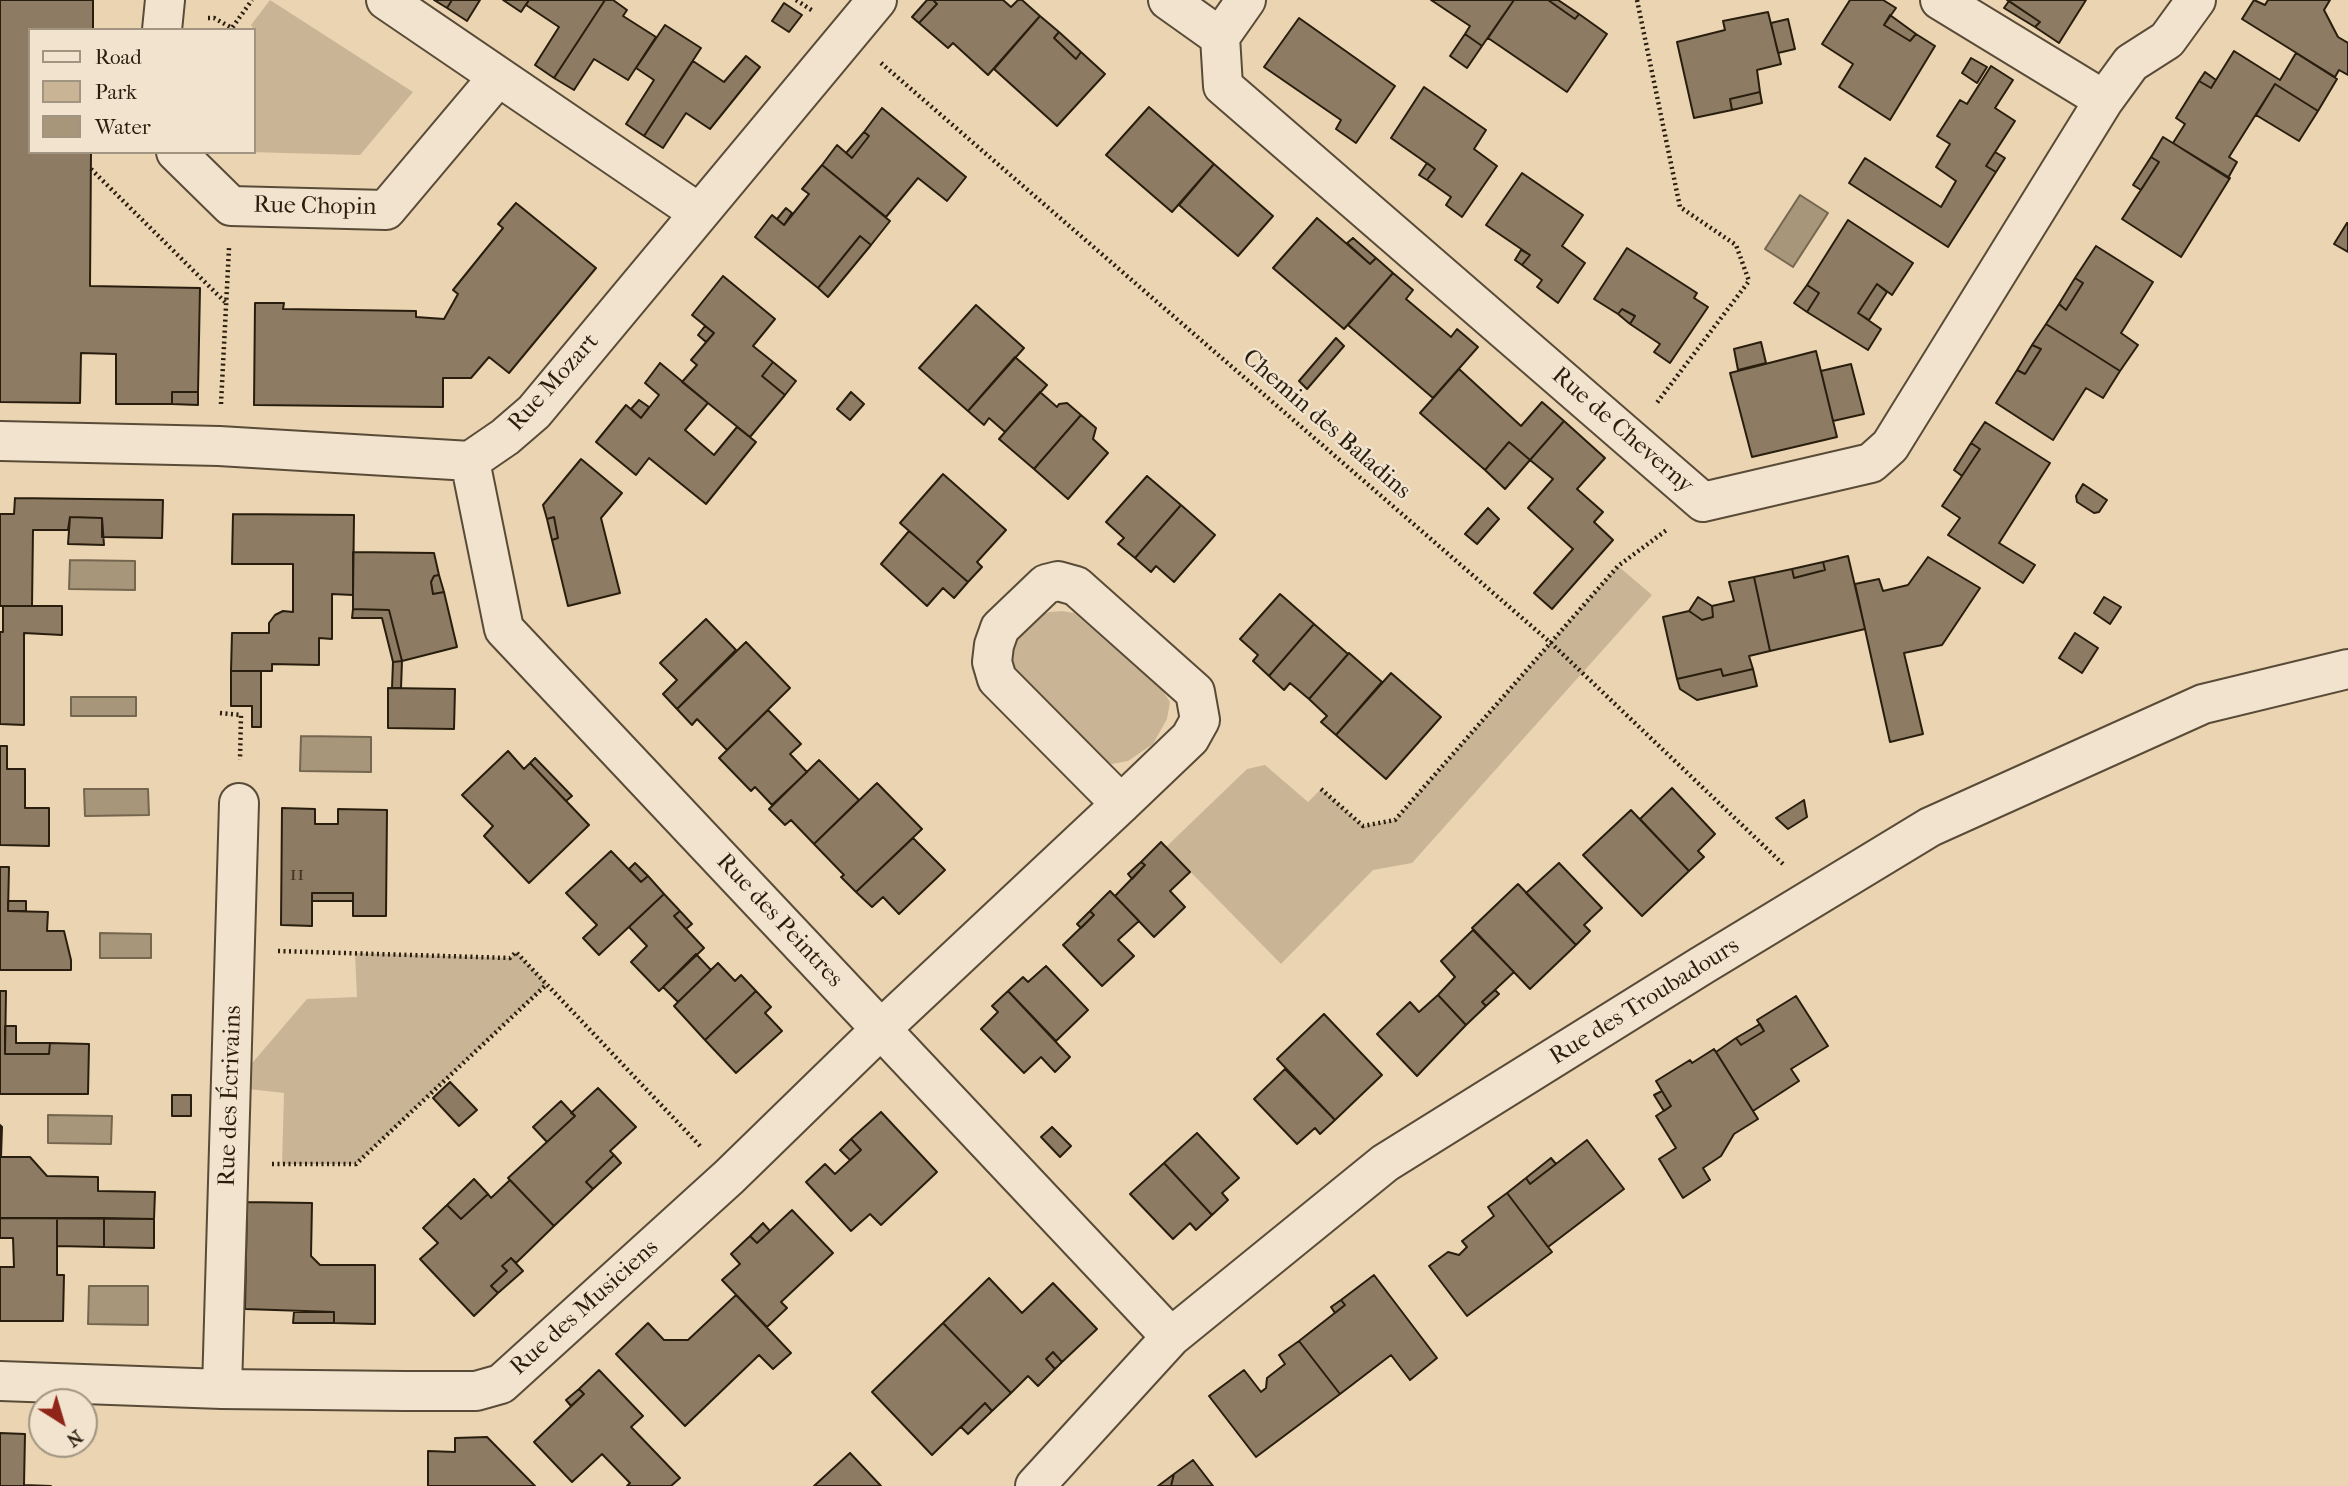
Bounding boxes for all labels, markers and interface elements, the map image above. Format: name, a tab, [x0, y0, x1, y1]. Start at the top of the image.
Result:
legend	[28, 28, 256, 154]
text: Road	[95, 45, 142, 69]
text: Park	[95, 80, 137, 104]
text: Water	[95, 115, 151, 139]
street label: Rue Chopin	[253, 192, 377, 222]
street label: Rue Mozart	[503, 328, 605, 438]
street label: Chemin des Baladins	[1236, 344, 1416, 506]
street label: Rue de Cheverny	[1545, 362, 1699, 500]
street label: Rue des Peintres	[710, 848, 848, 994]
house number: 11	[290, 862, 304, 888]
street label: Rue des Troubadours	[1545, 932, 1745, 1072]
street label: Rue des Écrivains	[213, 1005, 249, 1187]
street label: Rue des Musiciens	[505, 1234, 665, 1382]
north arrow	[28, 1388, 98, 1458]
text: N	[62, 1425, 87, 1451]

